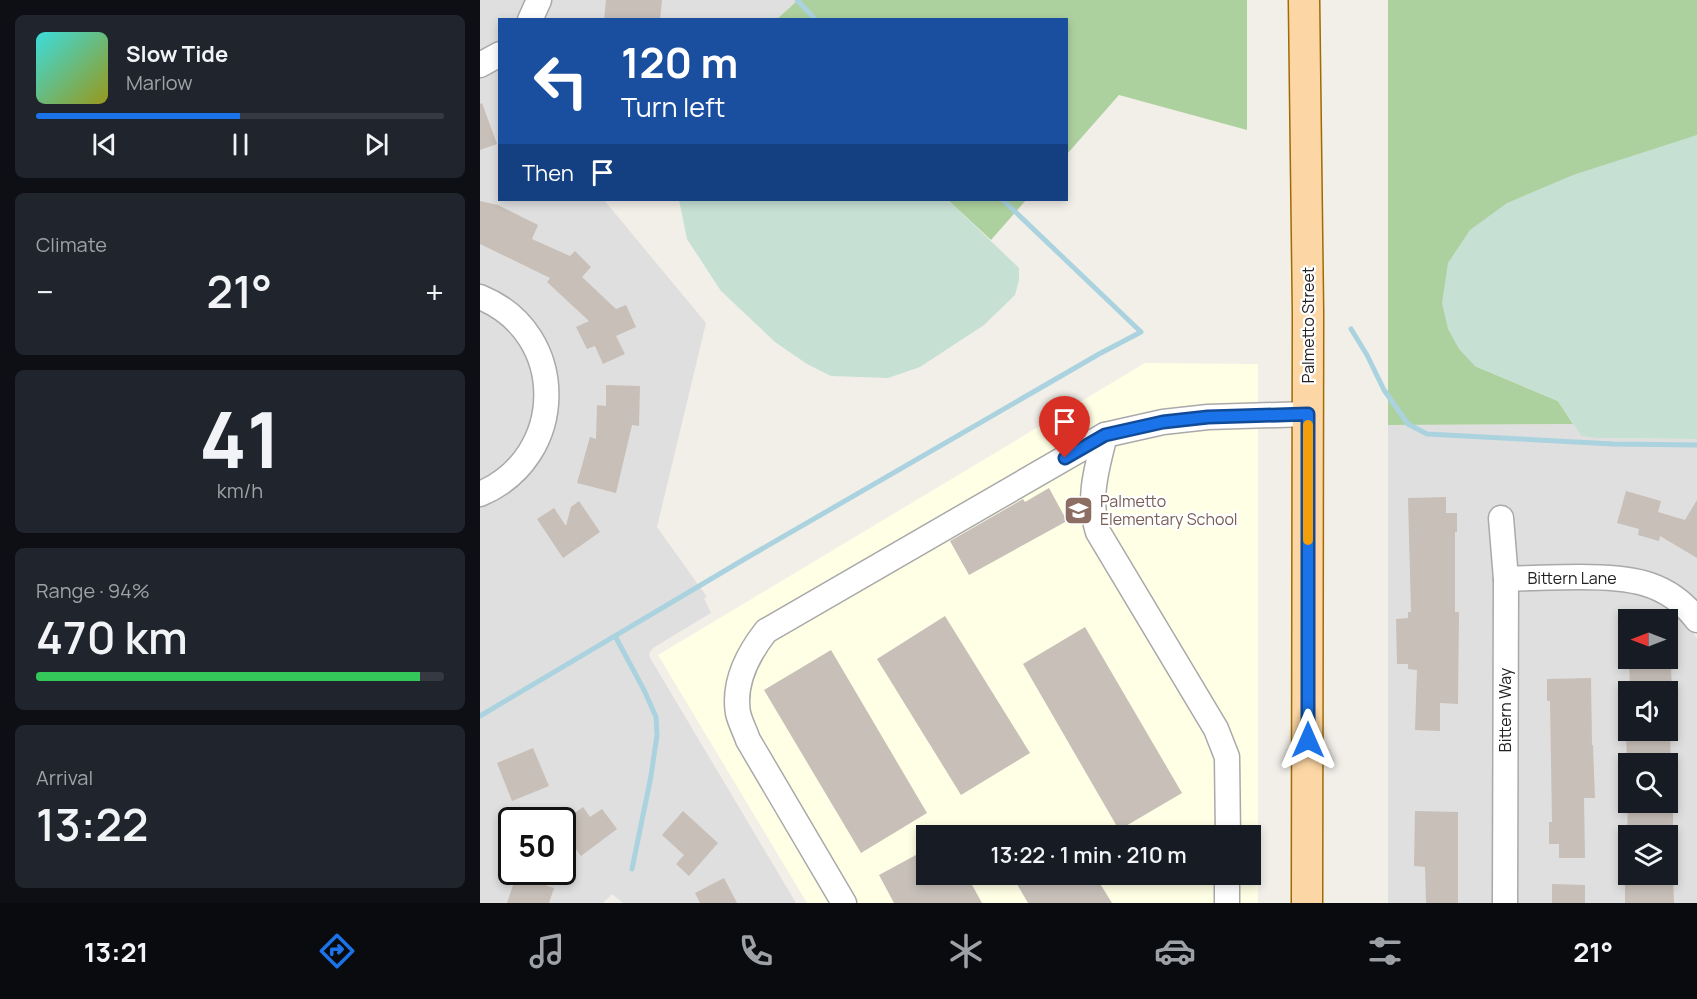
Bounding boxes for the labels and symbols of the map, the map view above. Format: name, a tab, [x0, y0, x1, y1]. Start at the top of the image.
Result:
street label: Palmetto Street	[1297, 267, 1319, 383]
pin	[1039, 396, 1090, 458]
place label: Palmetto Elementary School	[1100, 490, 1238, 530]
school or university icon: Palmetto Elementary School	[1063, 494, 1095, 526]
street label: Bittern Lane	[1527, 567, 1617, 589]
north arrow	[1618, 609, 1678, 669]
street label: Bittern Way	[1494, 667, 1516, 752]
position arrow	[1276, 708, 1340, 772]
speed limit sign: 50	[498, 807, 576, 885]

